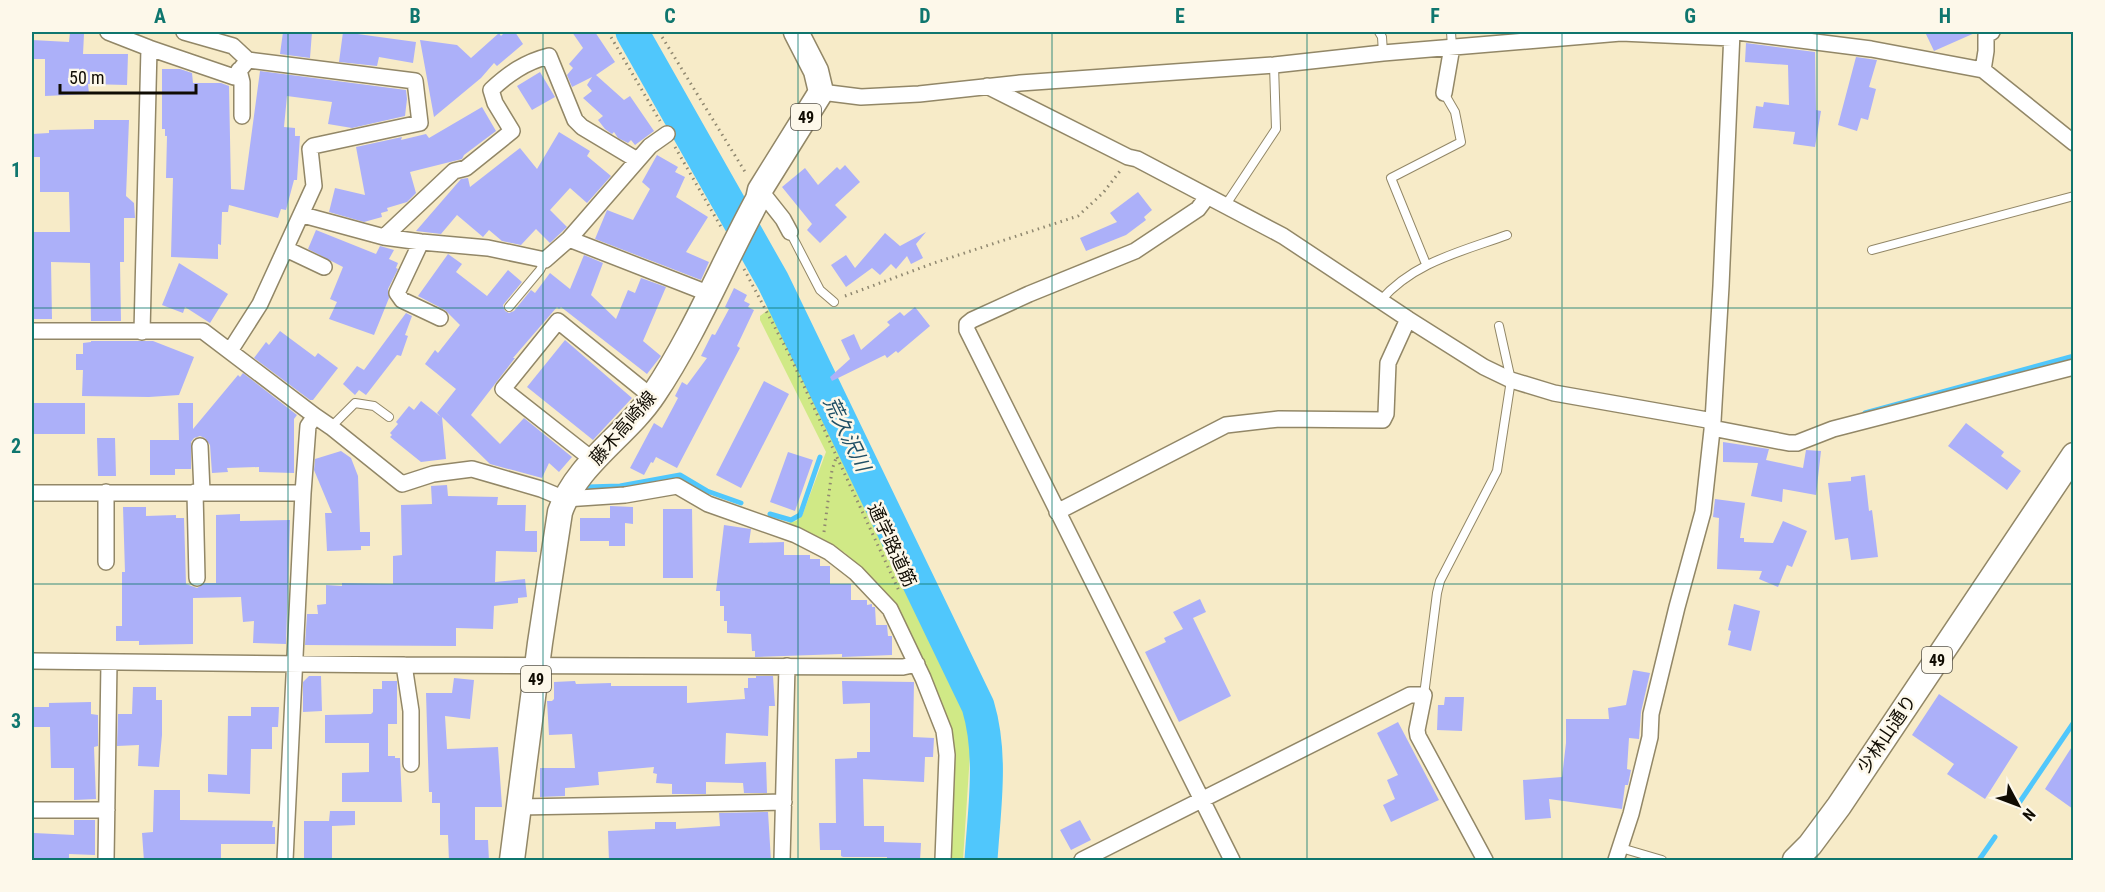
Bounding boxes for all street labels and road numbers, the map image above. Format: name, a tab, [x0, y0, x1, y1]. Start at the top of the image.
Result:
road number: 49	[791, 104, 821, 130]
street label: 藤木高崎線	[585, 387, 660, 469]
street label: 通学路道筋	[864, 500, 921, 590]
road number: 49	[1922, 647, 1952, 673]
road number: 49	[521, 666, 551, 692]
street label: 少林山通り	[1853, 691, 1920, 777]

